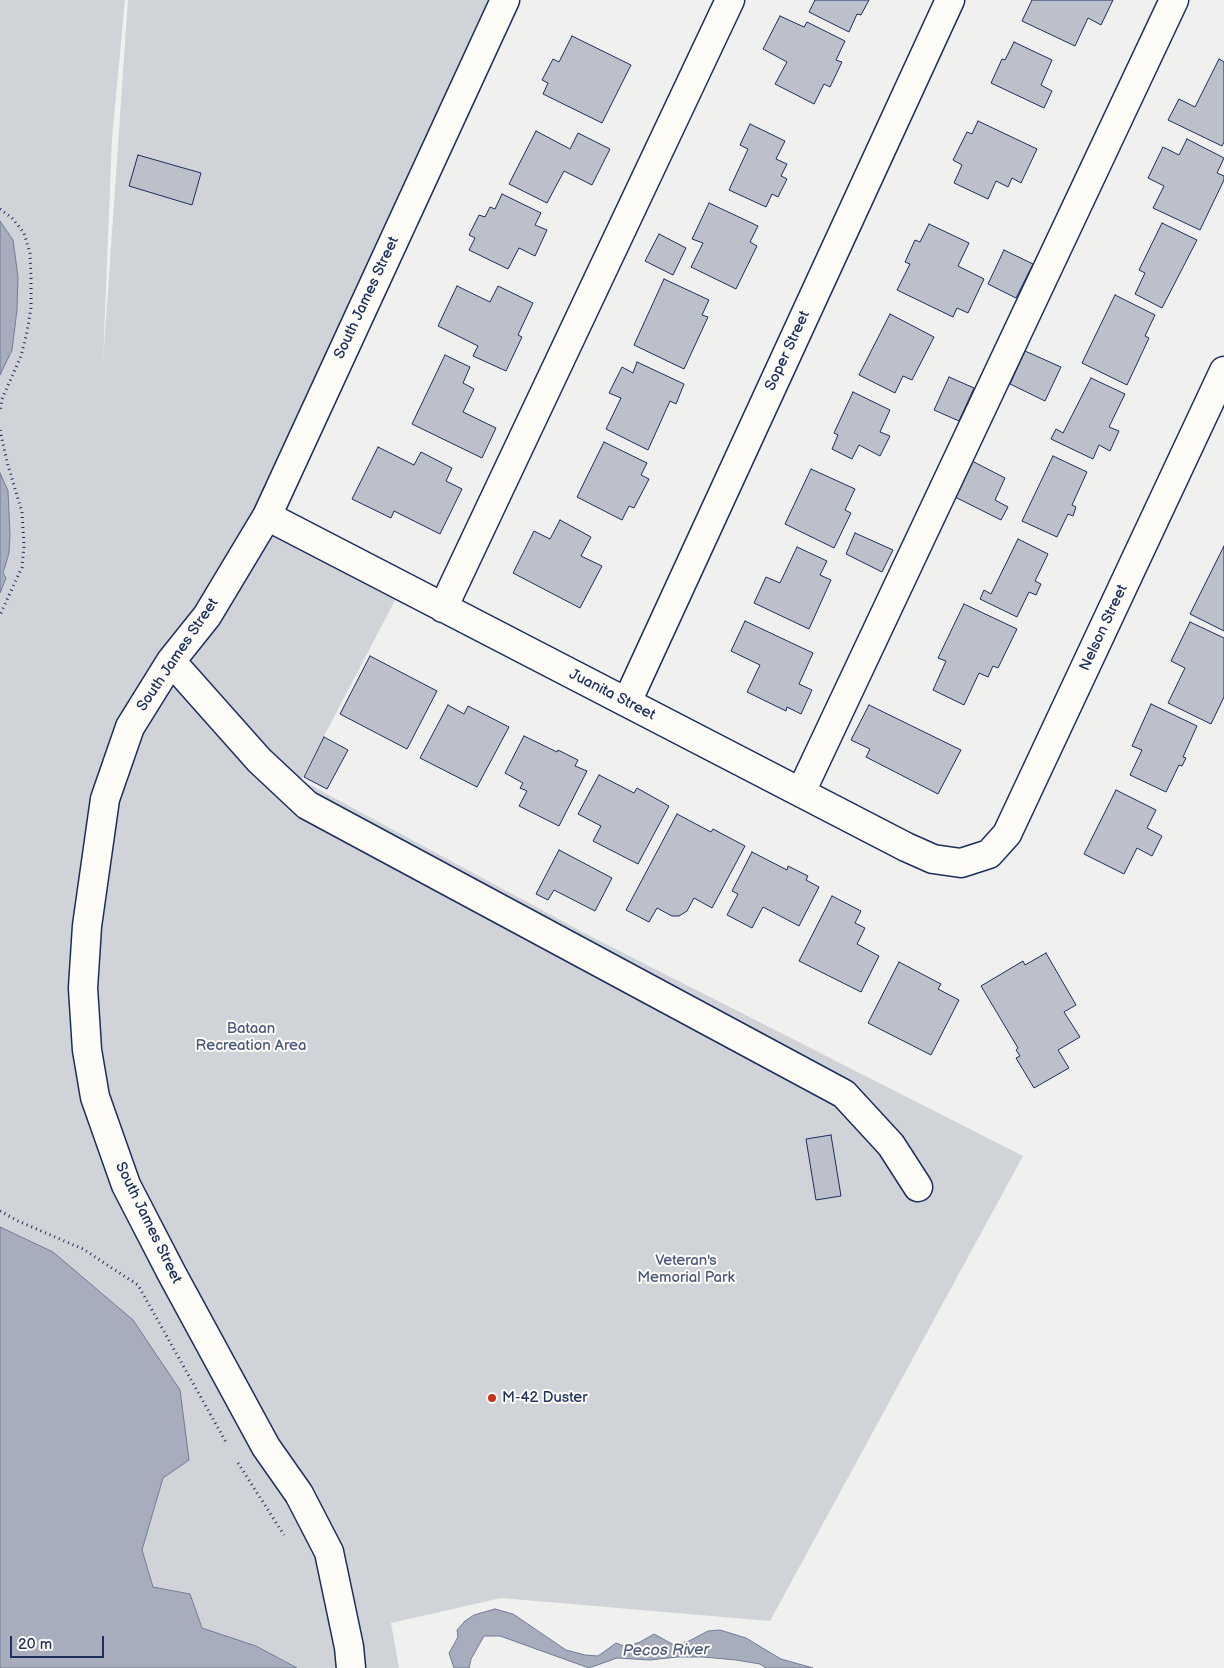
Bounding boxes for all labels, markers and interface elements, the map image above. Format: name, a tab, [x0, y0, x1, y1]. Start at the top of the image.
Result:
street label: South James Street	[331, 234, 403, 362]
street label: Soper Street	[762, 308, 814, 394]
street label: Nelson Street	[1076, 582, 1132, 674]
street label: South James Street	[133, 595, 223, 715]
street label: Juanita Street	[566, 666, 658, 724]
park label: Bataan Recreation Area	[196, 1020, 306, 1055]
street label: South James Street	[111, 1159, 185, 1287]
park label: Veteran's Memorial Park	[637, 1252, 735, 1287]
place label: M-42 Duster	[502, 1389, 588, 1407]
marker: M-42 Duster	[486, 1392, 498, 1404]
scale bar	[12, 1626, 106, 1658]
text: 20 m	[18, 1635, 52, 1654]
water label: Pecos River	[623, 1641, 709, 1661]

